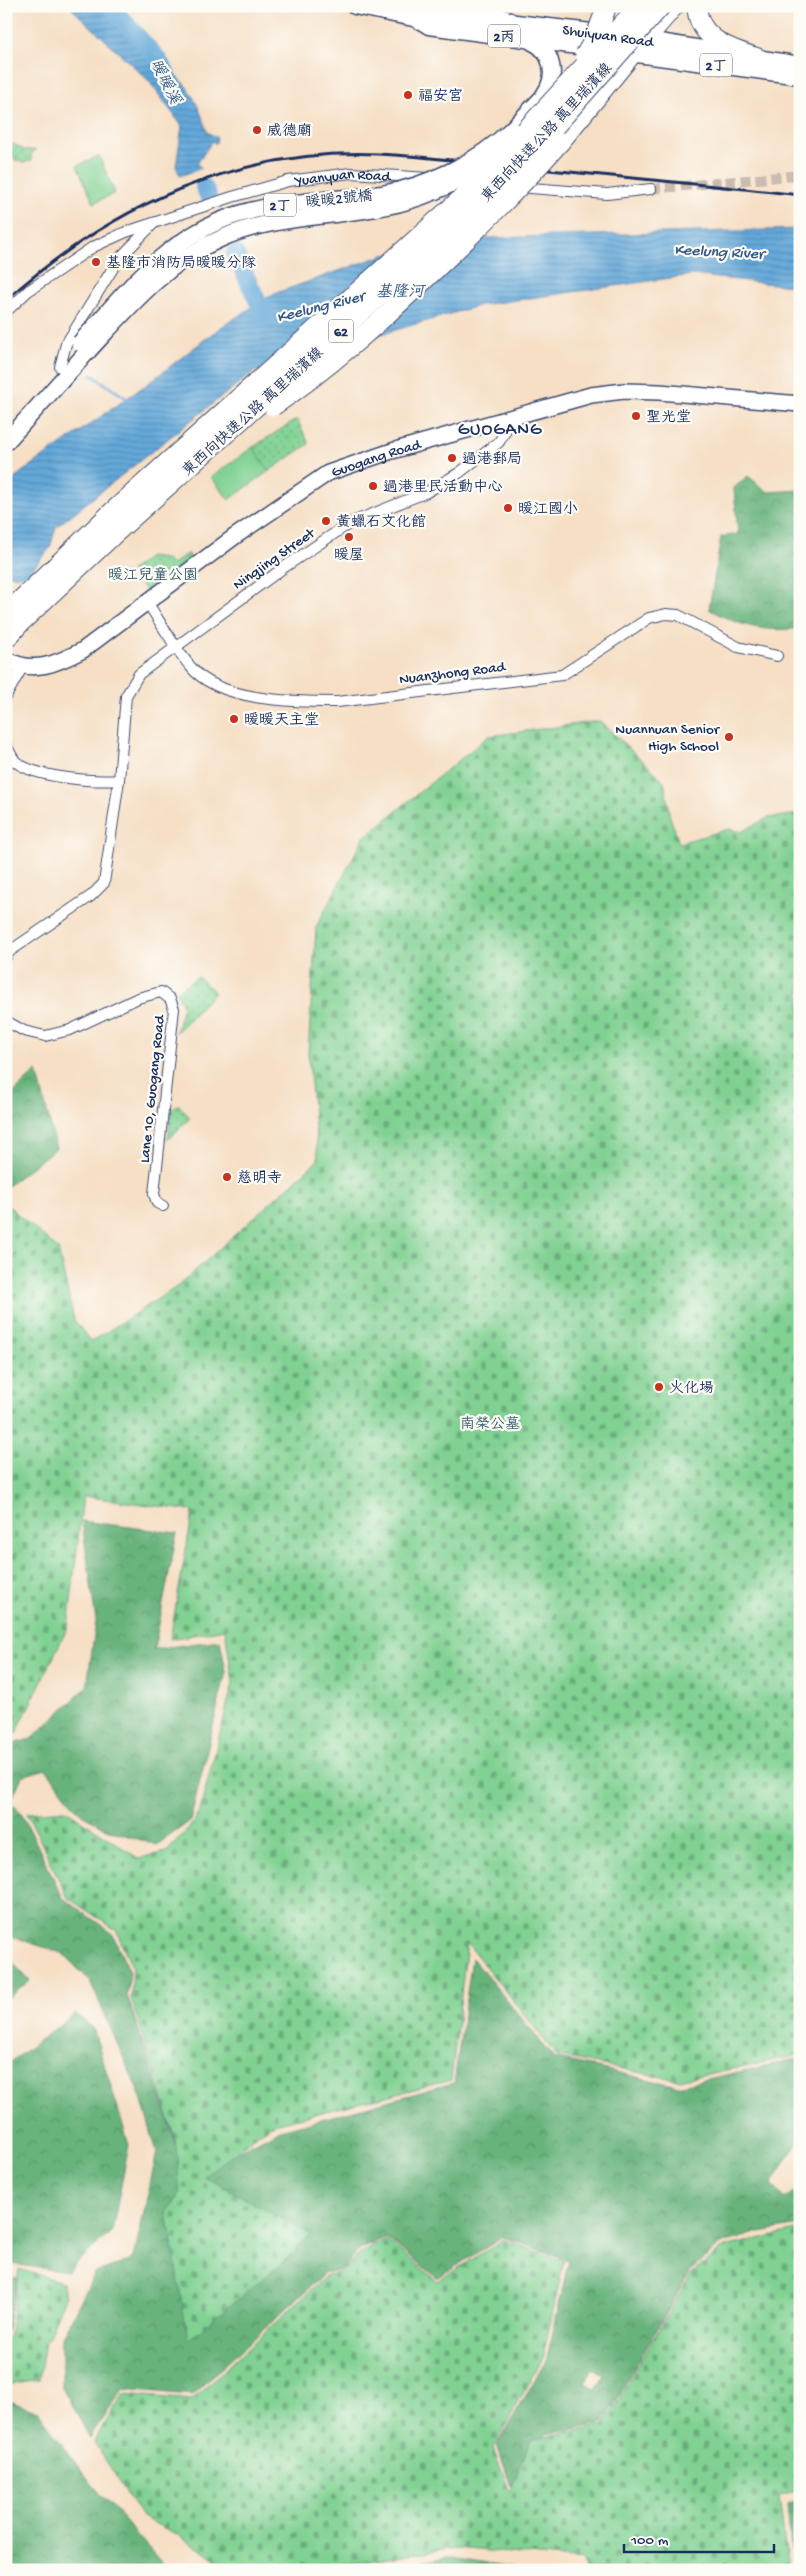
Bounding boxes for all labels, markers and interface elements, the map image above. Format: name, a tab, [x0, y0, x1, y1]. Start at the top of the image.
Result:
street label: Shuiyuan Road	[561, 22, 655, 52]
road number: 2丙	[488, 24, 520, 48]
road number: 2丁	[700, 54, 732, 76]
water label: 暖暖溪	[145, 56, 185, 109]
street label: 東西向快速公路 萬里瑞濱線	[478, 59, 617, 207]
place label: 福安宮	[418, 88, 463, 106]
marker: 福安宮	[402, 89, 414, 101]
place label: 威德廟	[267, 122, 312, 141]
marker: 威德廟	[251, 124, 263, 136]
street label: Yuanyuan Road	[292, 166, 392, 191]
street label: 暖暖2號橋	[305, 188, 374, 212]
road number: 2丁	[264, 194, 296, 216]
water label: Keelung River	[674, 242, 767, 266]
place label: 基隆市消防局暖暖分隊	[106, 254, 256, 273]
marker: 基隆市消防局暖暖分隊	[90, 256, 102, 268]
water label: 基隆河	[376, 282, 427, 303]
water label: Keelung River	[275, 288, 370, 328]
road number: 62	[328, 320, 354, 342]
street label: 東西向快速公路 萬里瑞濱線	[178, 344, 328, 481]
place label: 聖光堂	[646, 409, 691, 427]
marker: 聖光堂	[630, 410, 642, 422]
district label: GUOGANG	[458, 420, 542, 441]
street label: Guogang Road	[329, 436, 424, 482]
place label: 過港郵局	[462, 451, 522, 469]
marker: 過港郵局	[446, 452, 458, 464]
place label: 過港里民活動中心	[383, 479, 503, 497]
marker: 過港里民活動中心	[367, 480, 379, 492]
place label: 暖江國小	[518, 501, 578, 519]
marker: 暖江國小	[502, 502, 514, 514]
place label: 黃蠟石文化館	[336, 513, 426, 532]
marker: 黃蠟石文化館	[320, 515, 332, 527]
street label: Ningjing Street	[230, 524, 320, 594]
marker: 暖屋	[343, 531, 355, 543]
place label: 暖屋	[334, 547, 364, 565]
park label: 暖江兒童公園	[108, 566, 198, 585]
street label: Nuanzhong Road	[398, 658, 507, 689]
place label: 暖暖天主堂	[244, 712, 319, 730]
marker: 暖暖天主堂	[228, 713, 240, 725]
place label: Nuannuan Senior High School	[615, 721, 721, 756]
marker: Nuannuan Senior High School	[723, 731, 735, 743]
street label: Lane 10, Guogang Road	[136, 1013, 170, 1164]
place label: 慈明寺	[237, 1170, 282, 1188]
marker: 慈明寺	[221, 1171, 233, 1183]
place label: 火化場	[669, 1380, 714, 1398]
marker: 火化場	[653, 1381, 665, 1393]
park label: 南榮公墓	[460, 1415, 520, 1434]
scale bar	[624, 2521, 774, 2553]
text: 100 m	[630, 2532, 669, 2550]

